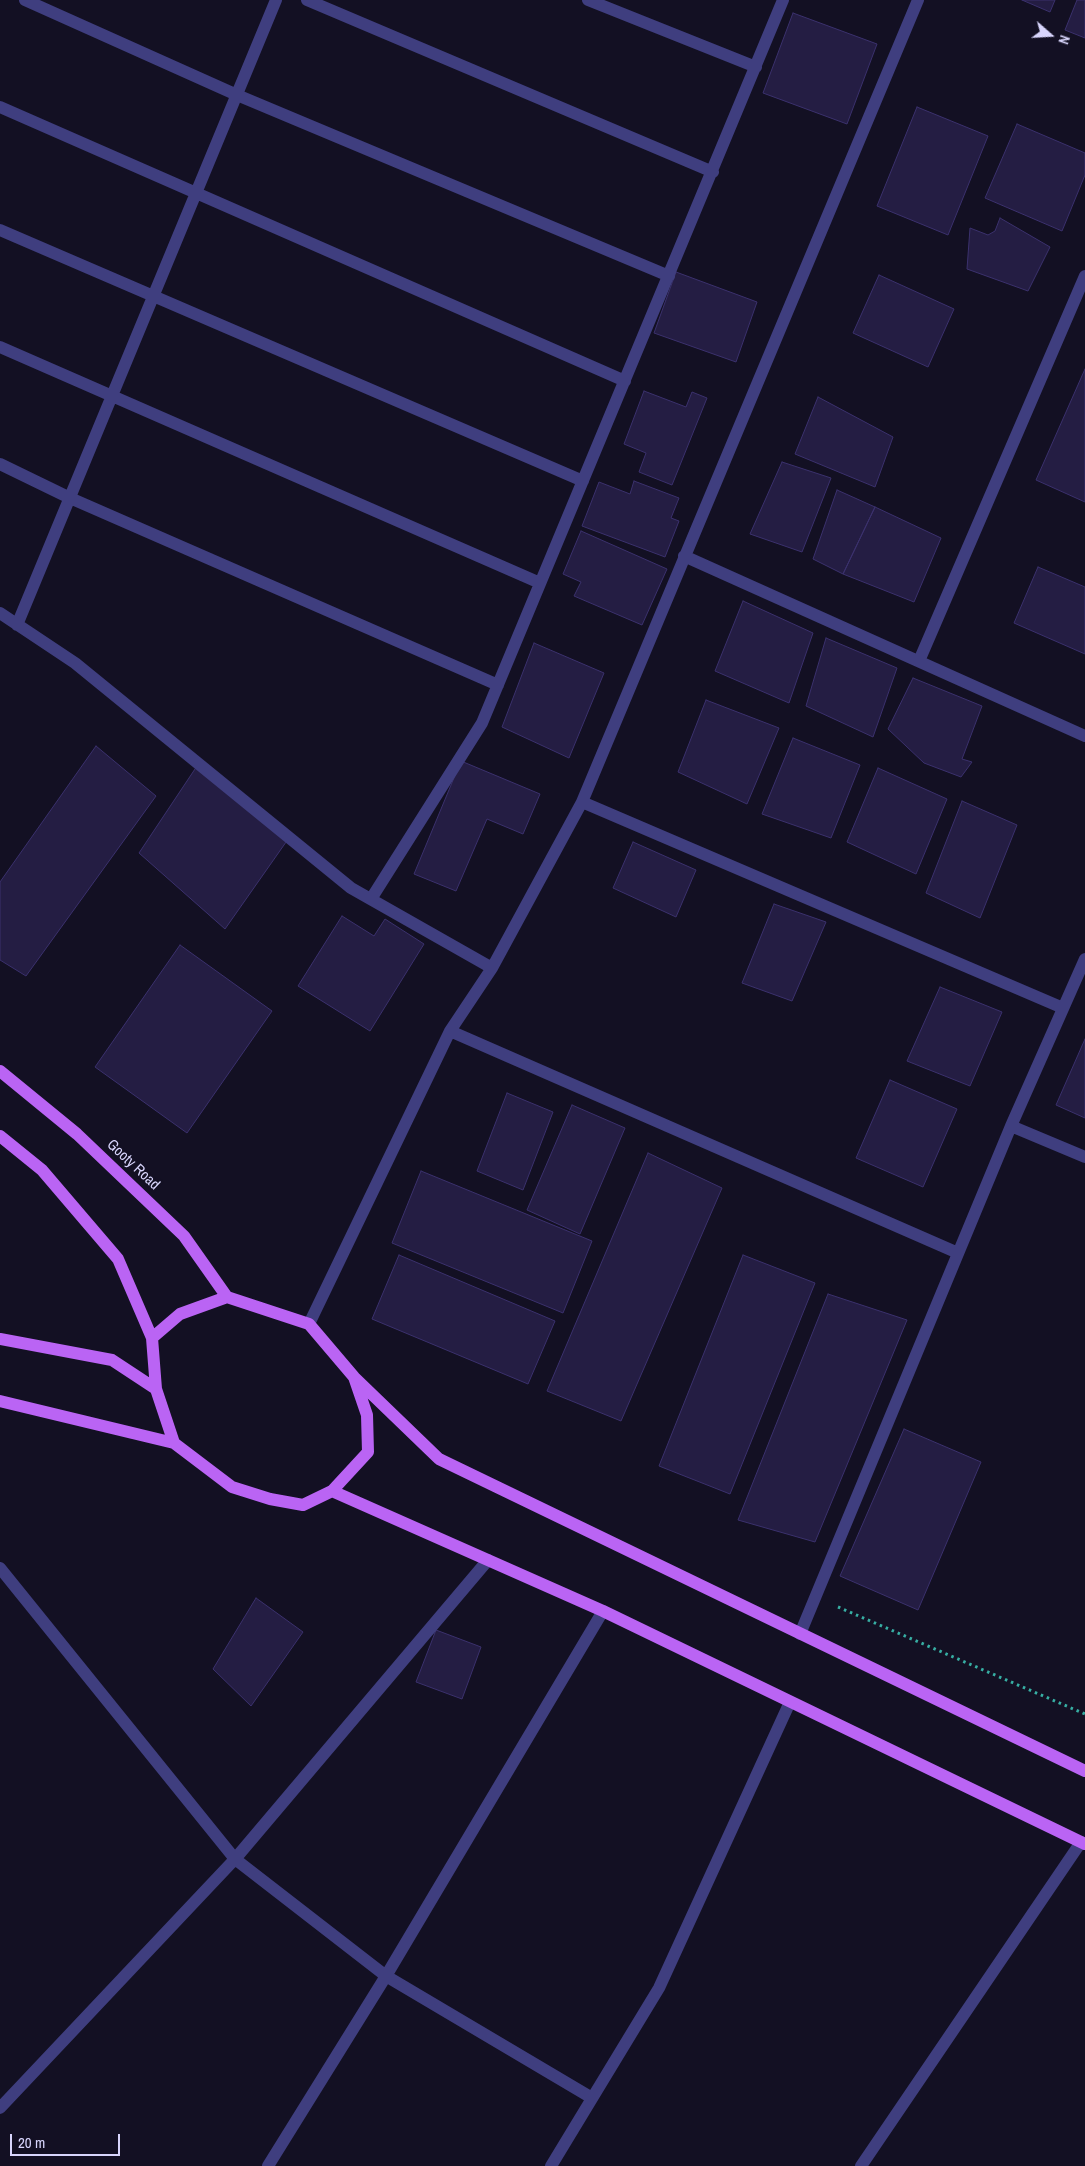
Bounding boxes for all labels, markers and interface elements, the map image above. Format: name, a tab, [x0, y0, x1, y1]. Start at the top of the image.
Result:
north arrow	[1025, 10, 1075, 60]
text: N	[1054, 33, 1074, 47]
street label: Gooty Road	[103, 1136, 163, 1194]
scale bar	[12, 2124, 122, 2156]
text: 20 m	[18, 2132, 45, 2153]

